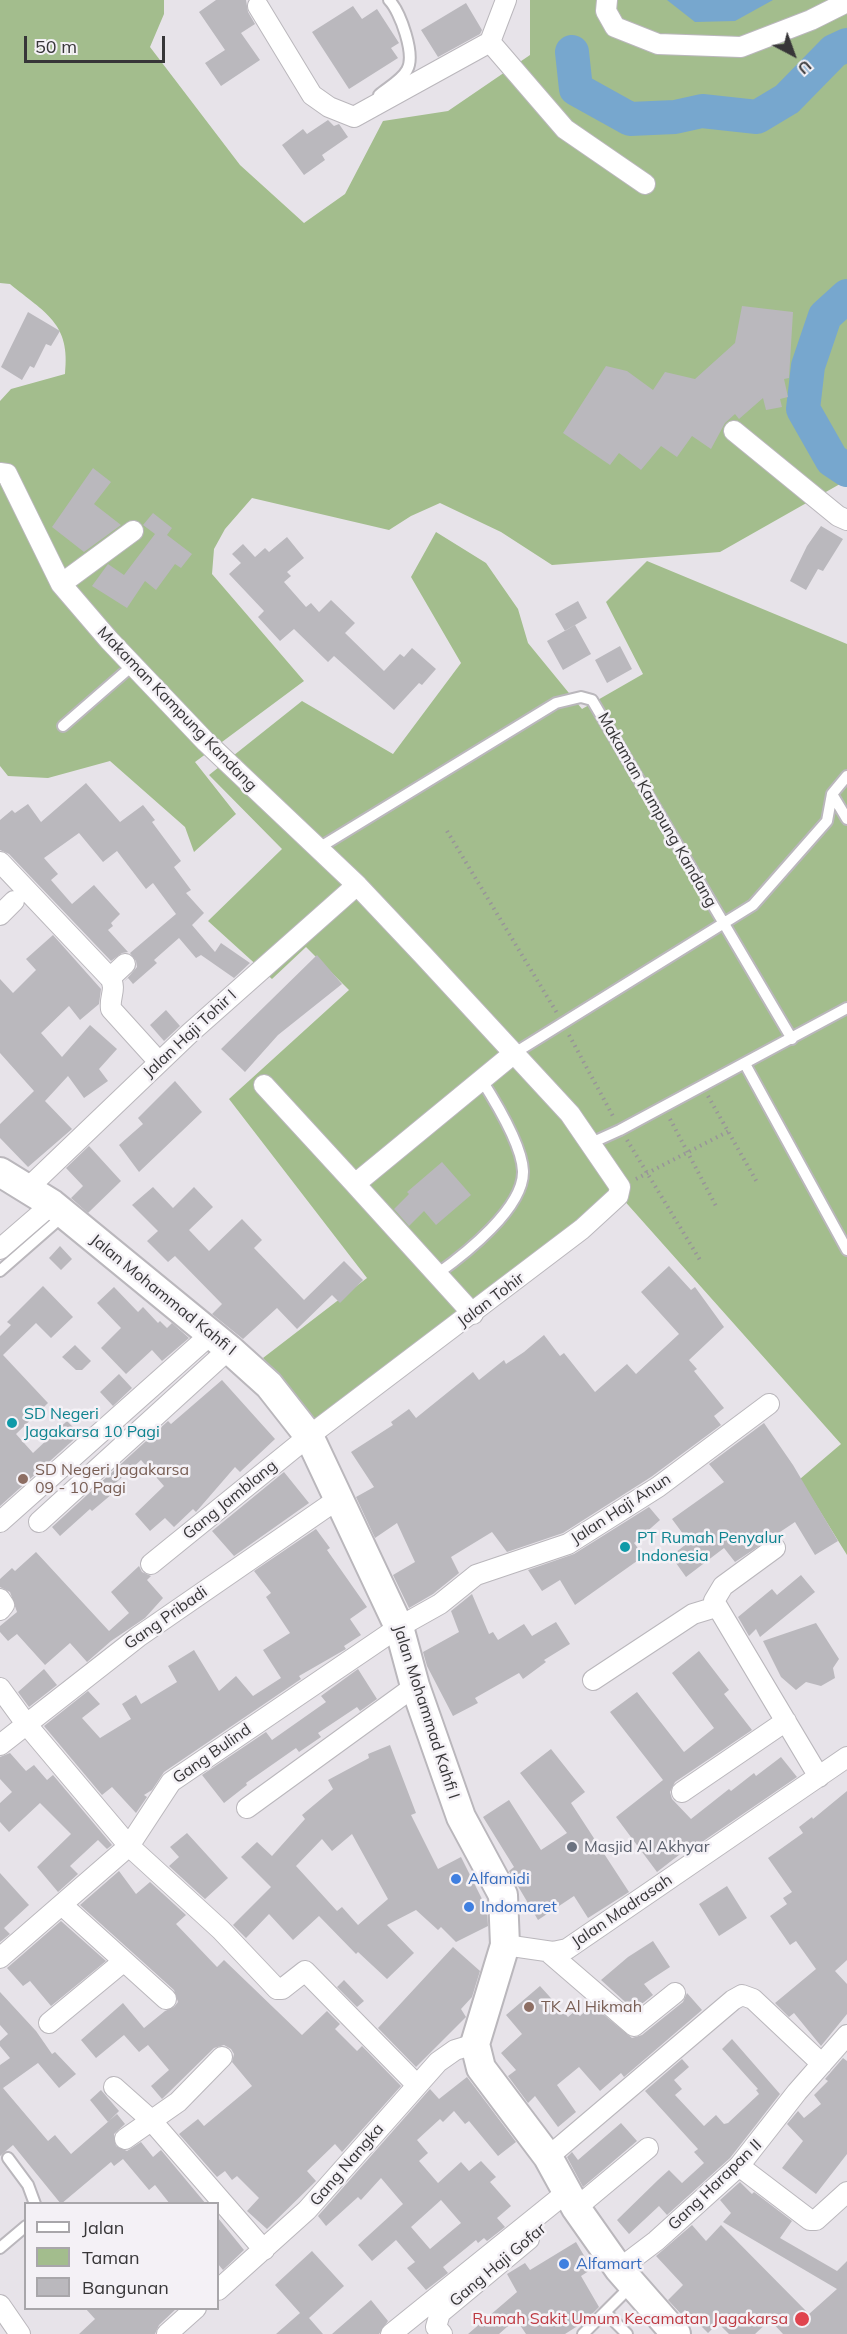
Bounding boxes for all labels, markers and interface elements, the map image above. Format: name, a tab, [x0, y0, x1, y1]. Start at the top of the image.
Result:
scale bar	[27, 24, 168, 62]
north arrow	[763, 24, 823, 84]
text: 50 m	[35, 35, 77, 58]
text: U	[794, 56, 816, 79]
street label: Makaman Kampung Kandang	[93, 623, 261, 795]
street label: Makaman Kampung Kandang	[593, 709, 721, 911]
street label: Jalan Haji Tohir I	[139, 986, 241, 1082]
street label: Jalan Mohammad Kahfi I	[86, 1230, 240, 1360]
street label: Jalan Tohir	[454, 1269, 528, 1331]
place label: SD Negeri Jagakarsa 10 Pagi	[24, 1404, 160, 1442]
marker: SD Negeri Jagakarsa 10 Pagi	[5, 1416, 19, 1430]
street label: Gang Jamblang	[179, 1456, 281, 1544]
place label: SD Negeri Jagakarsa 09 - 10 Pagi	[35, 1460, 189, 1498]
street label: Jalan Haji Anun	[567, 1470, 675, 1548]
marker: SD Negeri Jagakarsa 09 - 10 Pagi	[16, 1472, 30, 1486]
place label: PT Rumah Penyalur Indonesia	[637, 1528, 783, 1566]
marker: PT Rumah Penyalur Indonesia	[618, 1540, 632, 1554]
street label: Gang Pribadi	[121, 1582, 211, 1654]
street label: Jalan Mohammad Kahfi I	[389, 1623, 463, 1801]
street label: Gang Bulind	[169, 1720, 255, 1788]
place label: Masjid Al Akhyar	[584, 1837, 709, 1857]
marker: Masjid Al Akhyar	[565, 1840, 579, 1854]
place label: Alfamidi	[468, 1869, 530, 1889]
street label: Jalan Madrasah	[568, 1870, 676, 1952]
marker: Alfamidi	[449, 1872, 463, 1886]
place label: Indomaret	[481, 1897, 557, 1917]
marker: Indomaret	[462, 1900, 476, 1914]
place label: TK Al Hikmah	[541, 1997, 642, 2017]
marker: TK Al Hikmah	[522, 2000, 536, 2014]
street label: Gang Nangka	[306, 2120, 388, 2210]
street label: Gang Harapan II	[664, 2135, 766, 2235]
legend	[24, 2202, 219, 2310]
text: Jalan	[82, 2216, 124, 2239]
street label: Gang Haji Gofar	[446, 2219, 550, 2311]
text: Taman	[82, 2246, 139, 2269]
place label: Alfamart	[576, 2254, 642, 2274]
marker: Alfamart	[557, 2257, 571, 2271]
text: Bangunan	[82, 2276, 169, 2299]
place label: Rumah Sakit Umum Kecamatan Jagakarsa	[472, 2309, 788, 2329]
marker: Rumah Sakit Umum Kecamatan Jagakarsa	[793, 2310, 811, 2328]

